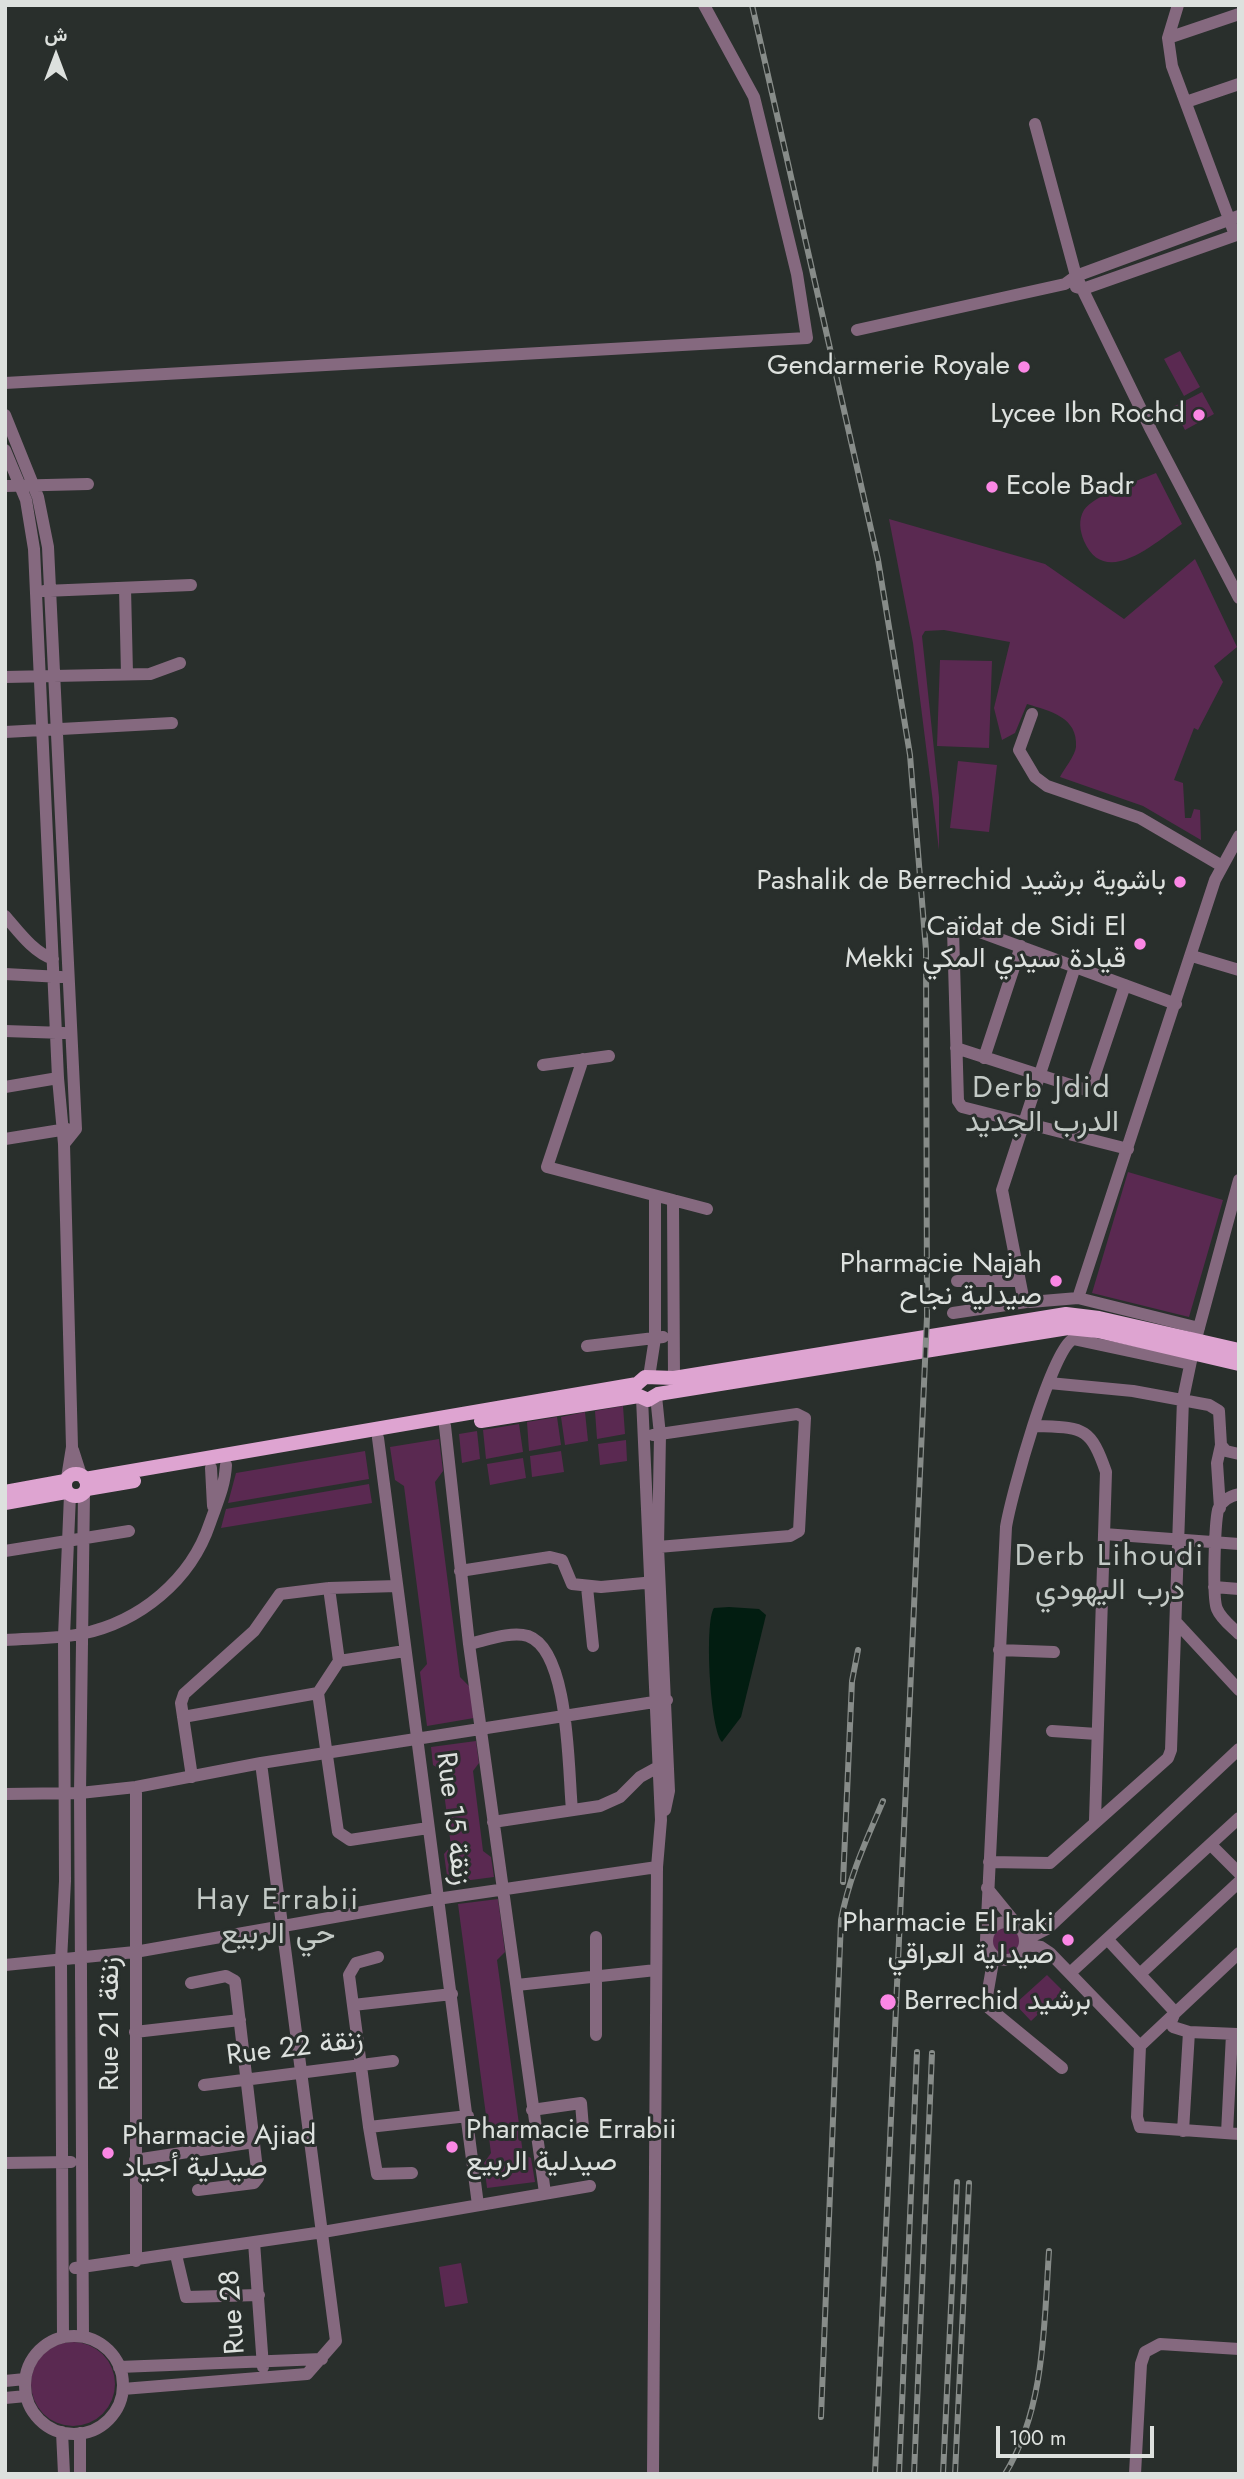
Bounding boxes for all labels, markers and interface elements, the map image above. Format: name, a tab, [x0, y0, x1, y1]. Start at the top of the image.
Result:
north arrow	[21, 21, 91, 91]
text: ش	[45, 21, 67, 48]
place label: Gendarmerie Royale	[767, 350, 1010, 384]
marker: Gendarmerie Royale	[1016, 359, 1032, 375]
place label: Lycee Ibn Rochd	[990, 398, 1185, 432]
marker: Lycee Ibn Rochd	[1191, 407, 1207, 423]
place label: Ecole Badr	[1006, 470, 1134, 504]
marker: Ecole Badr	[984, 479, 1000, 495]
place label: Pashalik de Berrechid باشوية برشيد	[757, 865, 1166, 899]
marker: Pashalik de Berrechid باشوية برشيد	[1172, 874, 1188, 890]
place label: Caïdat de Sidi El Mekki قيادة سيدي المكي	[845, 911, 1126, 977]
marker: Caïdat de Sidi El Mekki قيادة سيدي المكي	[1132, 936, 1148, 952]
district label: Derb Jdid الدرب الجديد	[966, 1072, 1118, 1142]
place label: Pharmacie Najah صيدلية نجاح	[840, 1248, 1042, 1314]
marker: Pharmacie Najah صيدلية نجاح	[1048, 1273, 1064, 1289]
district label: Derb Lihoudi درب اليهودي	[1016, 1540, 1204, 1610]
street label: Rue 15 زنقة	[427, 1750, 477, 1888]
district label: Hay Errabii حي الربيع	[197, 1884, 359, 1954]
place label: Pharmacie El Iraki صيدلية العراقي	[842, 1907, 1054, 1973]
marker: Pharmacie El Iraki صيدلية العراقي	[1060, 1932, 1076, 1948]
street label: Rue 21 زنقة	[94, 1957, 128, 2091]
place label: Berrechid برشيد	[904, 1985, 1091, 2019]
marker: Berrechid برشيد	[878, 1992, 898, 2012]
street label: Rue 22 زنقة	[225, 2024, 365, 2074]
place label: Pharmacie Errabii صيدلية الربيع	[466, 2114, 677, 2180]
place label: Pharmacie Ajiad صيدلية أجياد	[122, 2120, 316, 2186]
marker: Pharmacie Errabii صيدلية الربيع	[444, 2139, 460, 2155]
marker: Pharmacie Ajiad صيدلية أجياد	[100, 2145, 116, 2161]
street label: Rue 28	[214, 2269, 254, 2355]
scale bar	[999, 2412, 1156, 2456]
text: 100 m	[1009, 2423, 1066, 2453]

